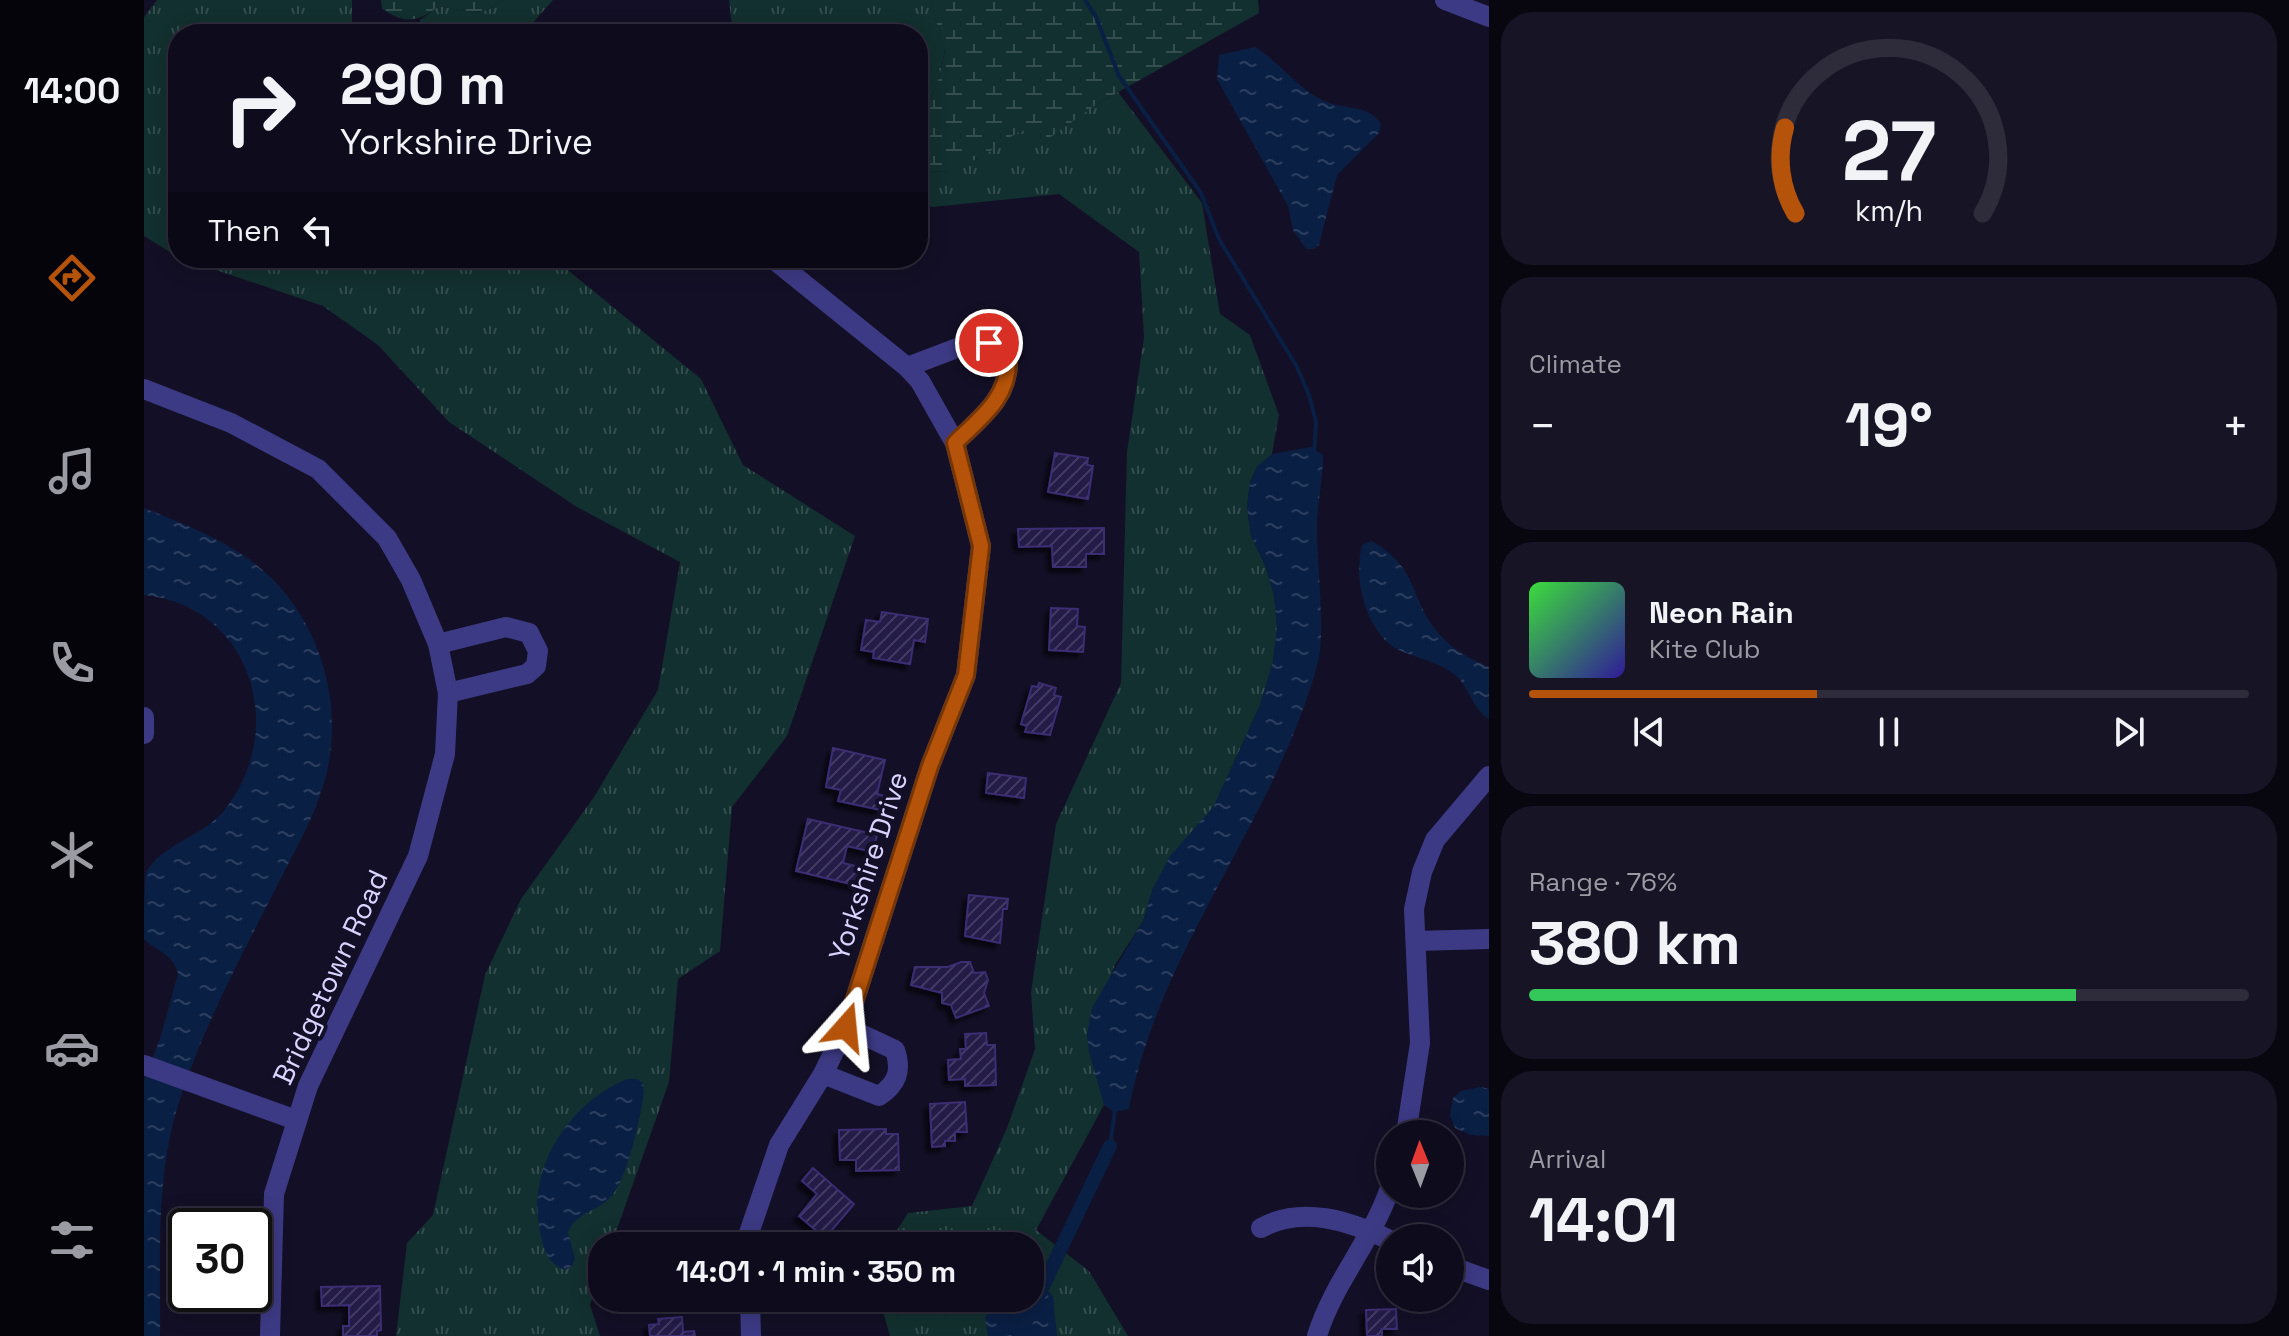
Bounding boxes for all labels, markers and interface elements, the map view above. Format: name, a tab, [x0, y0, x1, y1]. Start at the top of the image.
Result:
text: 290 m	[340, 49, 506, 120]
icon: right	[208, 56, 312, 160]
text: 14:00	[24, 68, 120, 114]
text: 27	[1842, 98, 1936, 204]
text: Yorkshire Drive	[340, 119, 593, 165]
text: km/h	[1855, 194, 1923, 230]
icon: left	[296, 208, 340, 252]
text: Then	[208, 211, 280, 250]
icon: directions	[44, 250, 100, 306]
pin	[955, 309, 1023, 377]
icon: arrive	[967, 321, 1011, 365]
text: Climate	[1529, 347, 1622, 381]
text: 19°	[1845, 387, 1933, 464]
text: −	[1529, 398, 1556, 454]
text: +	[2222, 398, 2249, 454]
icon: music	[44, 443, 100, 499]
text: Neon Rain	[1649, 593, 1794, 632]
text: Kite Club	[1649, 632, 1761, 666]
icon: phone	[44, 635, 100, 691]
icon: previous	[1627, 710, 1671, 754]
icon: pause	[1867, 710, 1911, 754]
icon: next	[2107, 710, 2151, 754]
street label: Yorkshire Drive	[820, 767, 916, 965]
icon: climate	[44, 827, 100, 883]
street label: Bridgetown Road	[264, 864, 396, 1090]
text: Range · 76%	[1529, 865, 1677, 899]
text: 380 km	[1529, 905, 1741, 982]
position arrow	[804, 985, 888, 1069]
icon: car	[44, 1020, 100, 1076]
north arrow	[1376, 1120, 1464, 1208]
map controls	[1376, 1120, 1464, 1312]
text: Arrival	[1529, 1142, 1606, 1176]
text: 14:01	[1529, 1182, 1678, 1259]
speed limit sign: 30	[168, 1208, 272, 1312]
icon: filters	[44, 1212, 100, 1268]
button: sound	[1376, 1224, 1464, 1312]
text: 14:01 · 1 min · 350 m	[676, 1252, 956, 1291]

